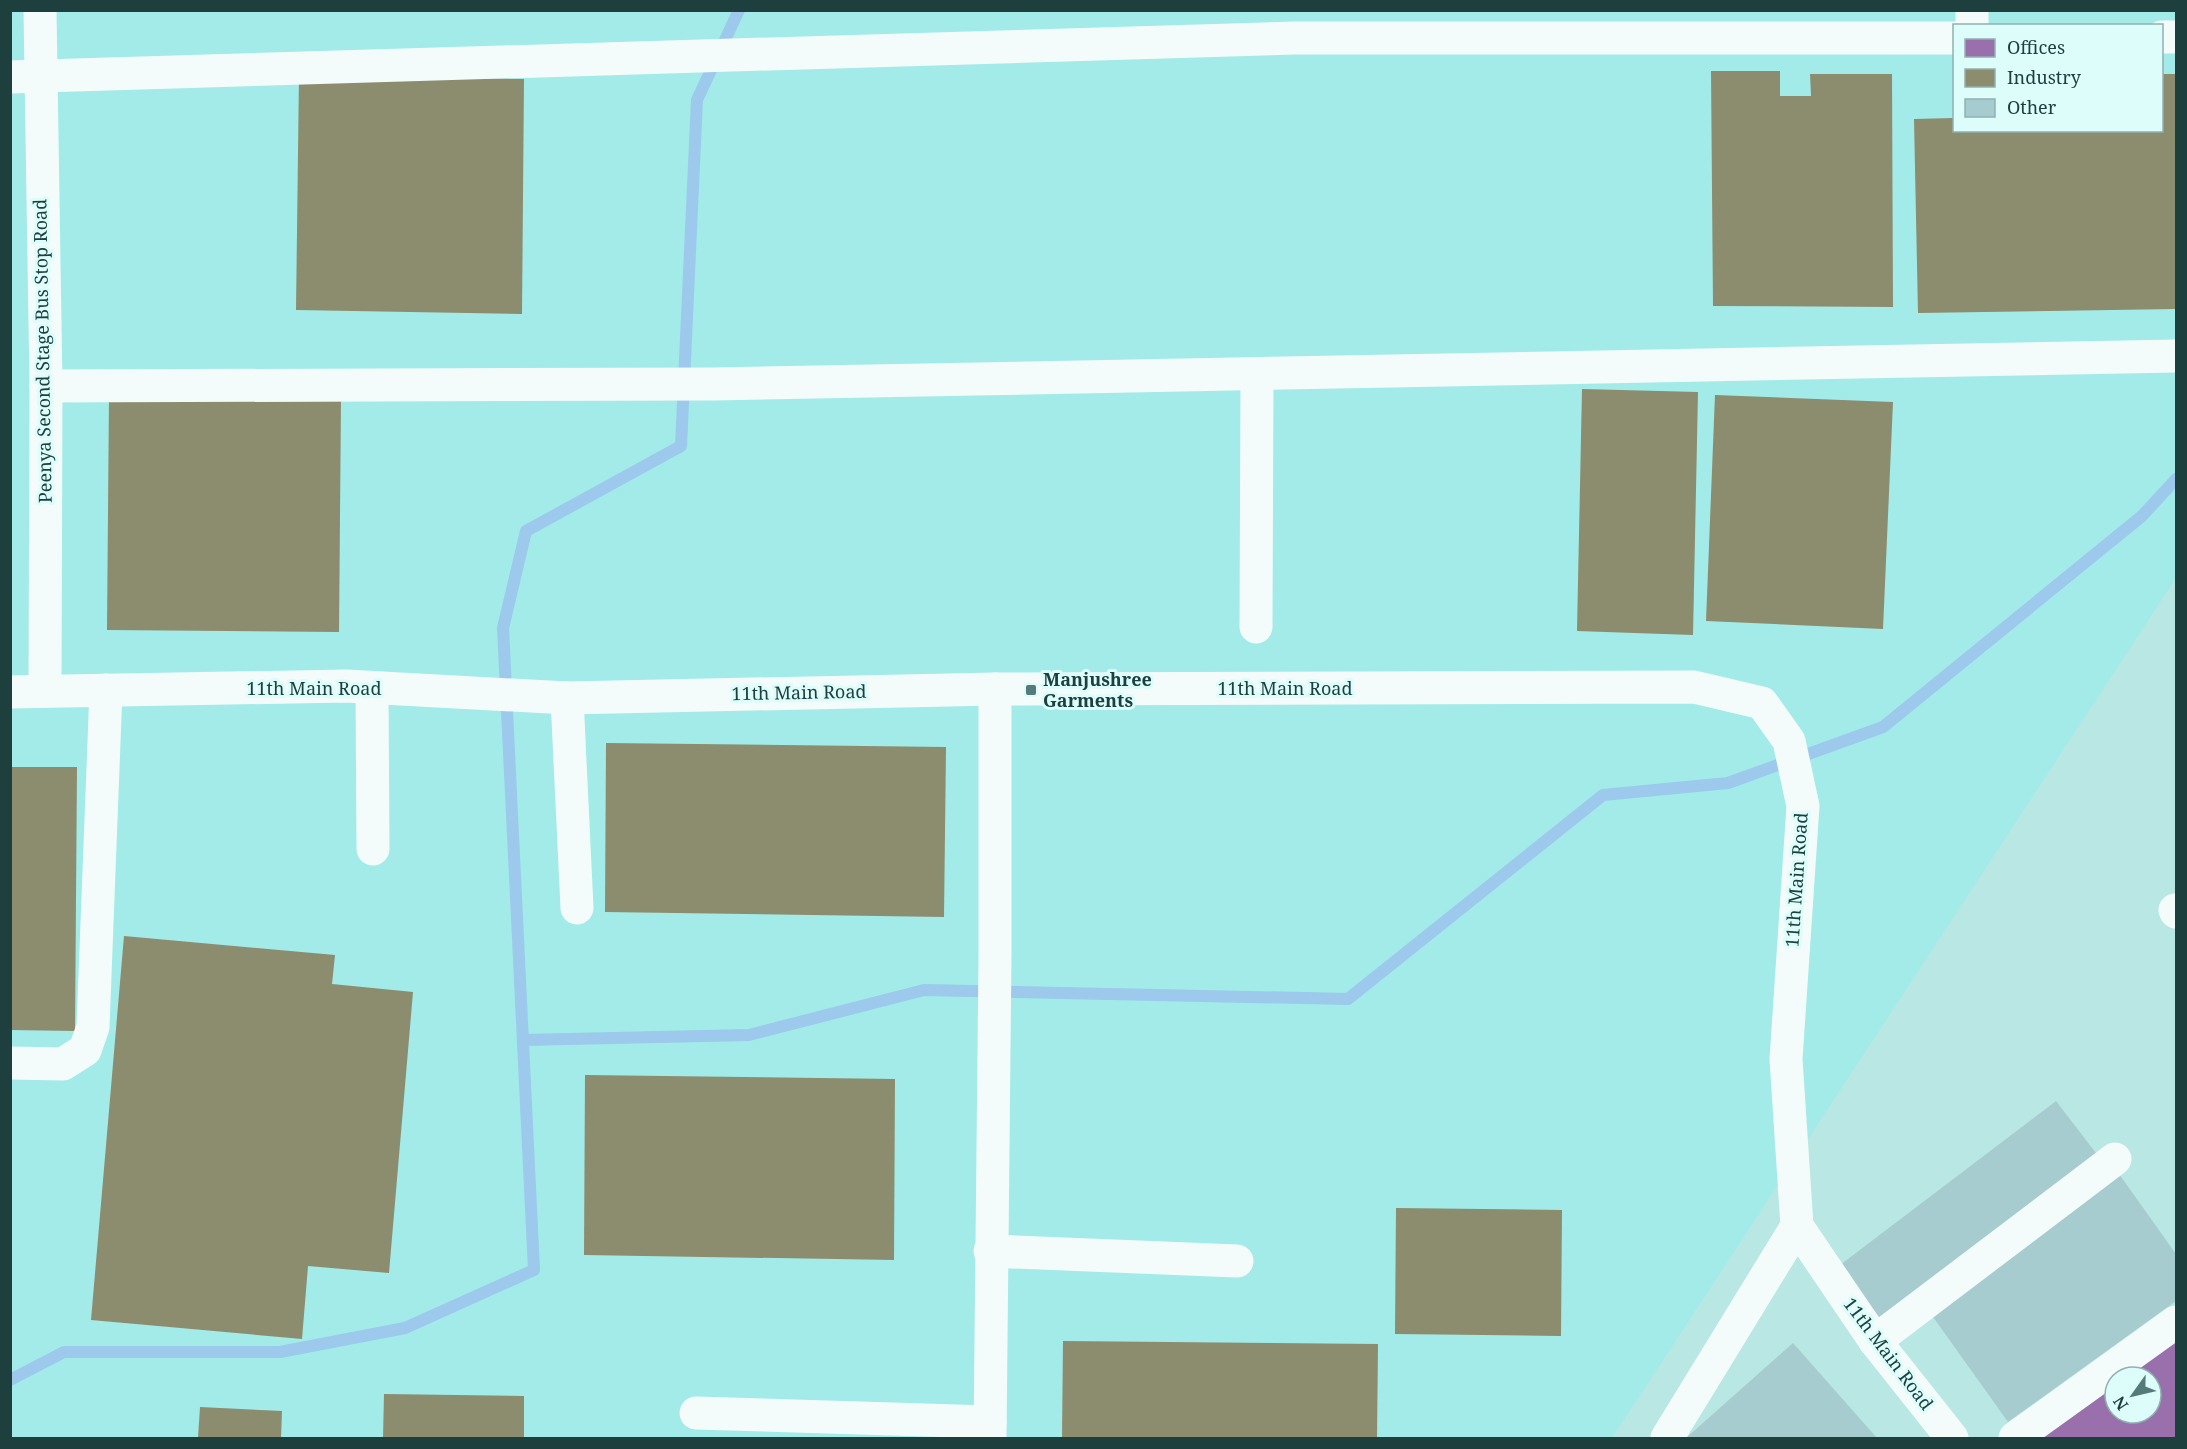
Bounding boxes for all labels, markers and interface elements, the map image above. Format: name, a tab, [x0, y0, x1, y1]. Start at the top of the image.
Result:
legend	[1953, 24, 2163, 132]
text: Offices	[2007, 35, 2065, 59]
text: Industry	[2007, 65, 2082, 89]
text: Other	[2007, 95, 2057, 119]
street label: Peenya Second Stage Bus Stop Road	[27, 199, 57, 503]
place label: Manjushree Garments	[1043, 667, 1152, 712]
street label: 11th Main Road	[246, 676, 382, 700]
street label: 11th Main Road	[1217, 676, 1353, 700]
street label: 11th Main Road	[731, 679, 867, 705]
marker: Manjushree Garments	[1024, 683, 1038, 697]
street label: 11th Main Road	[1779, 812, 1813, 948]
street label: 11th Main Road	[1839, 1292, 1939, 1415]
north arrow	[2103, 1365, 2163, 1425]
text: N	[2108, 1392, 2133, 1415]

